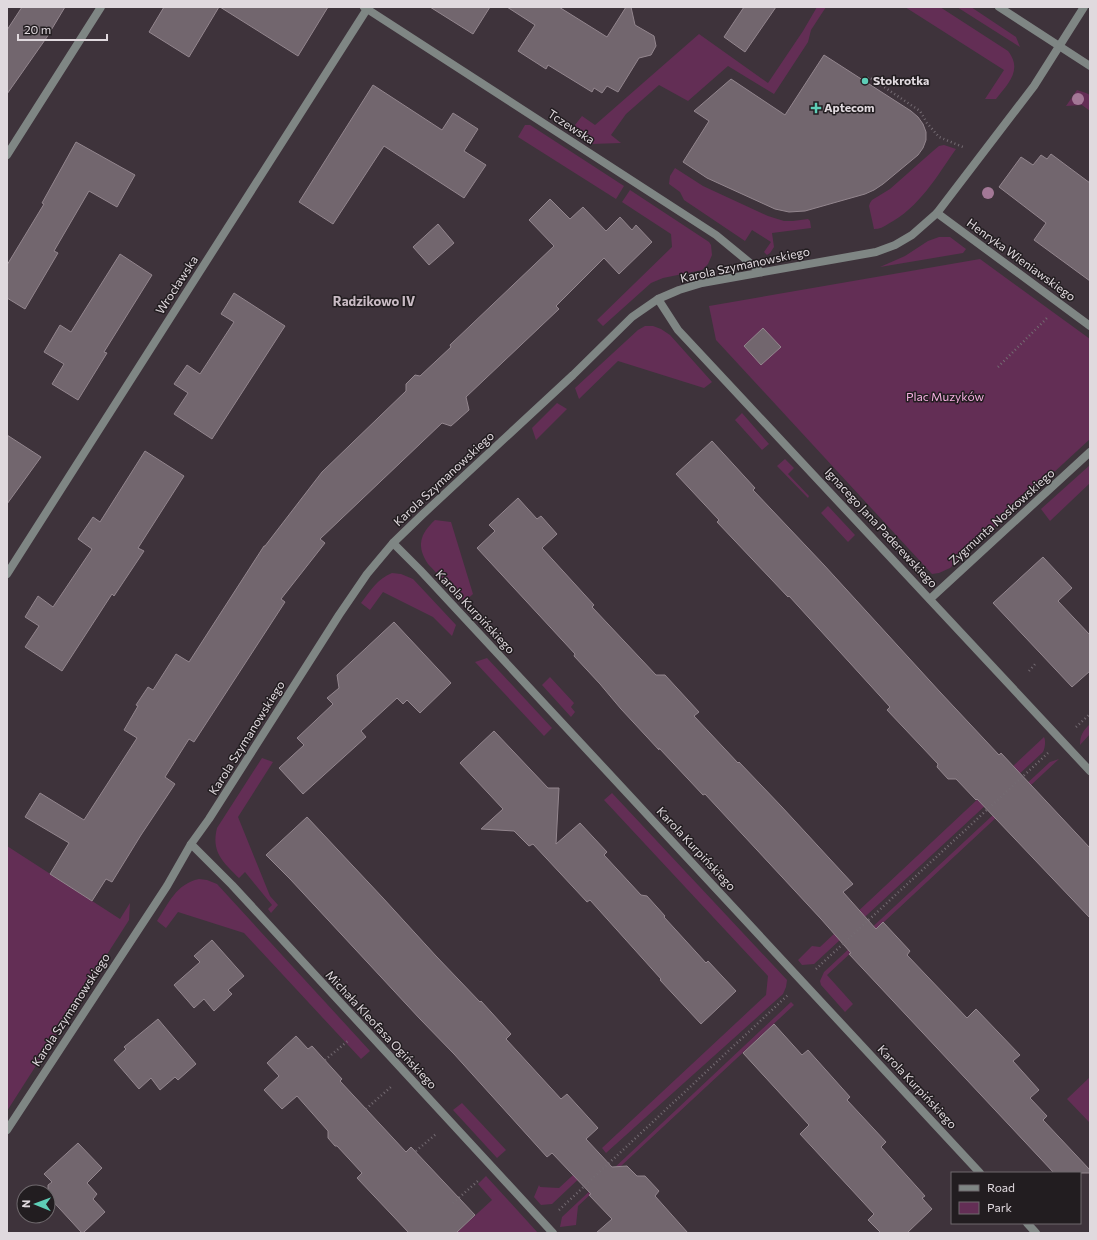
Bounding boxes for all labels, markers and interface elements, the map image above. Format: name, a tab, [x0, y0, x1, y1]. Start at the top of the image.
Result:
scale bar	[18, 16, 107, 42]
text: 20 m	[24, 22, 51, 36]
place label: Stokrotka	[873, 73, 929, 87]
marker: Stokrotka	[860, 76, 870, 86]
place label: Aptecom	[824, 100, 874, 114]
marker: Aptecom	[811, 103, 821, 113]
street label: Tczewska	[546, 106, 597, 146]
street label: Henryka Wieniawskiego	[965, 215, 1079, 303]
street label: Karola Szymanowskiego	[679, 243, 811, 285]
street label: Wrocławska	[152, 253, 200, 316]
district label: Radzikowo IV	[333, 293, 415, 309]
park label: Plac Muzyków	[906, 389, 984, 403]
street label: Karola Szymanowskiego	[390, 428, 496, 528]
street label: Ignacego Jana Paderewskiego	[822, 465, 941, 591]
street label: Zygmunta Noskowskiego	[946, 465, 1057, 567]
street label: Karola Kurpińskiego	[433, 567, 518, 656]
street label: Karola Szymanowskiego	[205, 678, 287, 797]
street label: Karola Kurpińskiego	[654, 804, 739, 893]
street label: Karola Szymanowskiego	[28, 950, 112, 1069]
street label: Michała Kleofasa Ogińskiego	[323, 967, 440, 1091]
street label: Karola Kurpińskiego	[875, 1042, 960, 1131]
legend	[951, 1172, 1081, 1224]
text: Road	[987, 1180, 1015, 1194]
north arrow	[16, 1184, 56, 1224]
text: N	[19, 1200, 32, 1208]
text: Park	[987, 1200, 1013, 1214]

